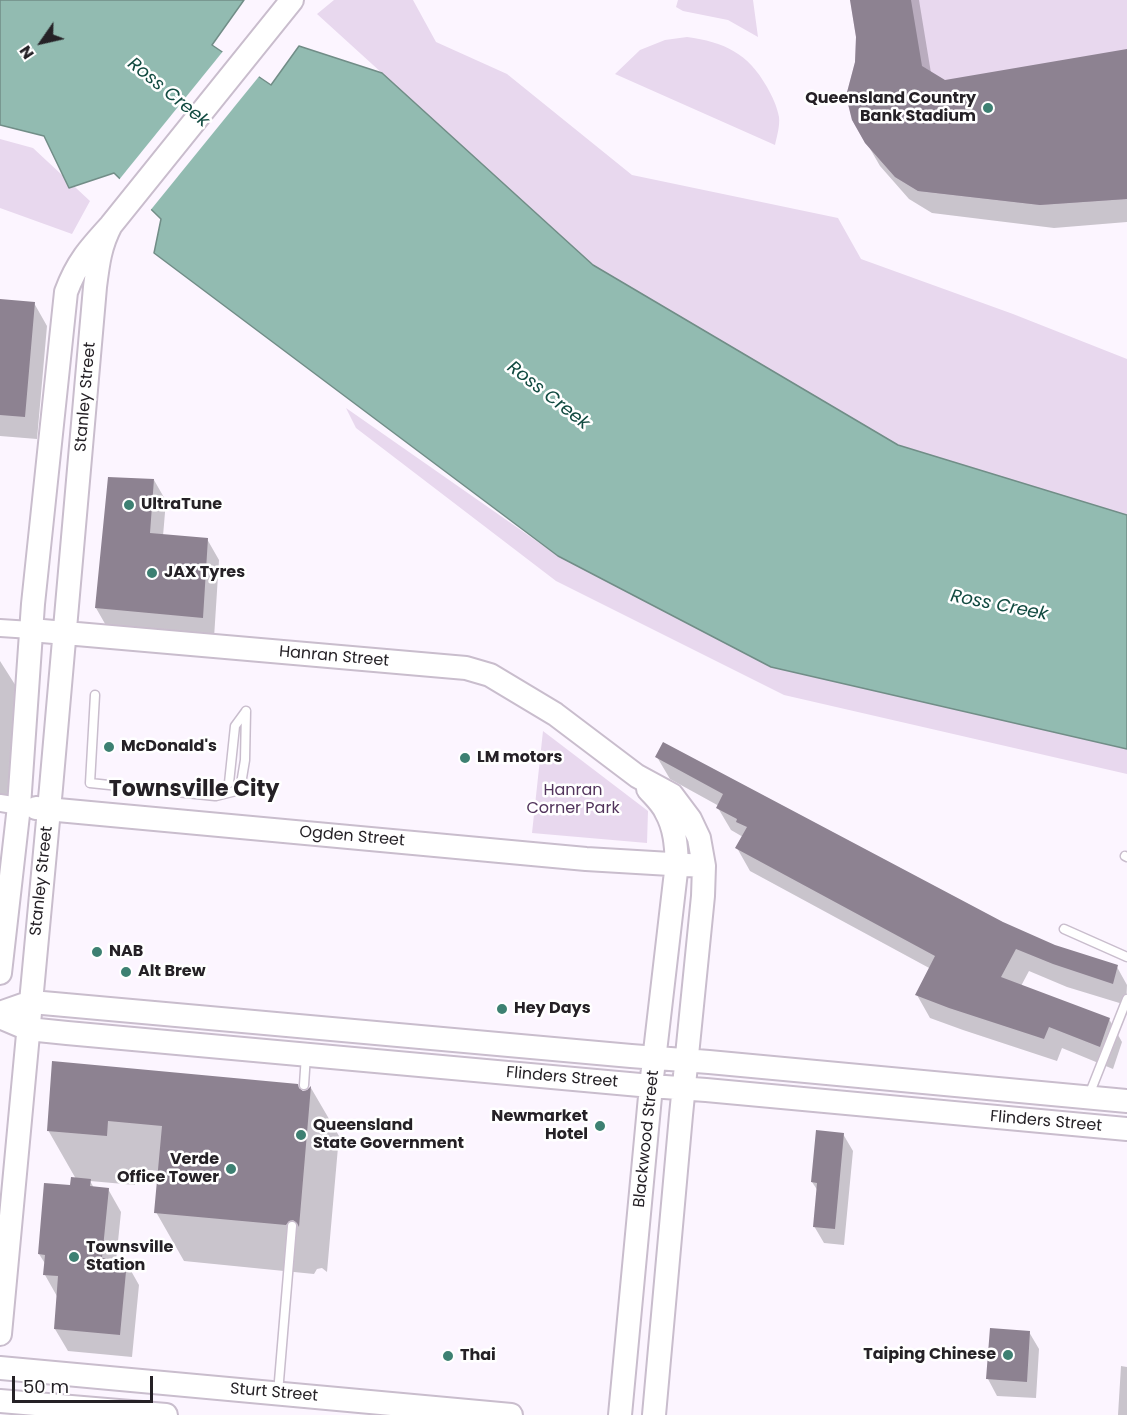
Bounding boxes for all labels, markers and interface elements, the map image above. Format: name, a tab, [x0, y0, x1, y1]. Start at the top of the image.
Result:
north arrow	[12, 12, 72, 72]
text: N	[14, 41, 40, 64]
water label: Ross Creek	[123, 54, 213, 132]
place label: Queensland Country Bank Stadium	[805, 89, 976, 127]
marker: Queensland Country Bank Stadium	[981, 101, 995, 115]
street label: Stanley Street	[72, 341, 100, 453]
water label: Ross Creek	[502, 357, 594, 435]
place label: UltraTune	[141, 495, 222, 515]
marker: UltraTune	[122, 498, 136, 512]
place label: JAX Tyres	[164, 563, 245, 583]
marker: JAX Tyres	[145, 566, 159, 580]
water label: Ross Creek	[948, 586, 1050, 626]
street label: Hanran Street	[278, 643, 390, 671]
place label: McDonald's	[121, 737, 217, 757]
marker: McDonald's	[102, 740, 116, 754]
place label: LM motors	[477, 748, 562, 768]
marker: LM motors	[458, 751, 472, 765]
district label: Townsville City	[109, 777, 279, 803]
park label: Hanran Corner Park	[526, 781, 620, 819]
street label: Ogden Street	[299, 823, 405, 851]
street label: Stanley Street	[27, 825, 57, 937]
place label: NAB	[109, 942, 143, 962]
marker: NAB	[90, 945, 104, 959]
place label: Alt Brew	[138, 962, 206, 982]
marker: Alt Brew	[119, 965, 133, 979]
place label: Hey Days	[514, 999, 591, 1019]
marker: Hey Days	[495, 1002, 509, 1016]
street label: Flinders Street	[505, 1064, 619, 1092]
street label: Blackwood Street	[630, 1069, 664, 1209]
place label: Newmarket Hotel	[491, 1107, 588, 1145]
street label: Flinders Street	[989, 1108, 1103, 1136]
place label: Queensland State Government	[313, 1116, 464, 1154]
marker: Newmarket Hotel	[593, 1119, 607, 1133]
marker: Queensland State Government	[294, 1128, 308, 1142]
place label: Verde Office Tower	[117, 1150, 219, 1188]
marker: Verde Office Tower	[224, 1162, 238, 1176]
place label: Townsville Station	[86, 1238, 173, 1276]
marker: Townsville Station	[67, 1250, 81, 1264]
place label: Taiping Chinese	[863, 1345, 996, 1365]
place label: Thai	[460, 1346, 496, 1366]
marker: Taiping Chinese	[1001, 1348, 1015, 1362]
marker: Thai	[441, 1349, 455, 1363]
scale bar	[15, 1364, 156, 1402]
text: 50 m	[23, 1374, 69, 1399]
street label: Sturt Street	[229, 1380, 319, 1406]

